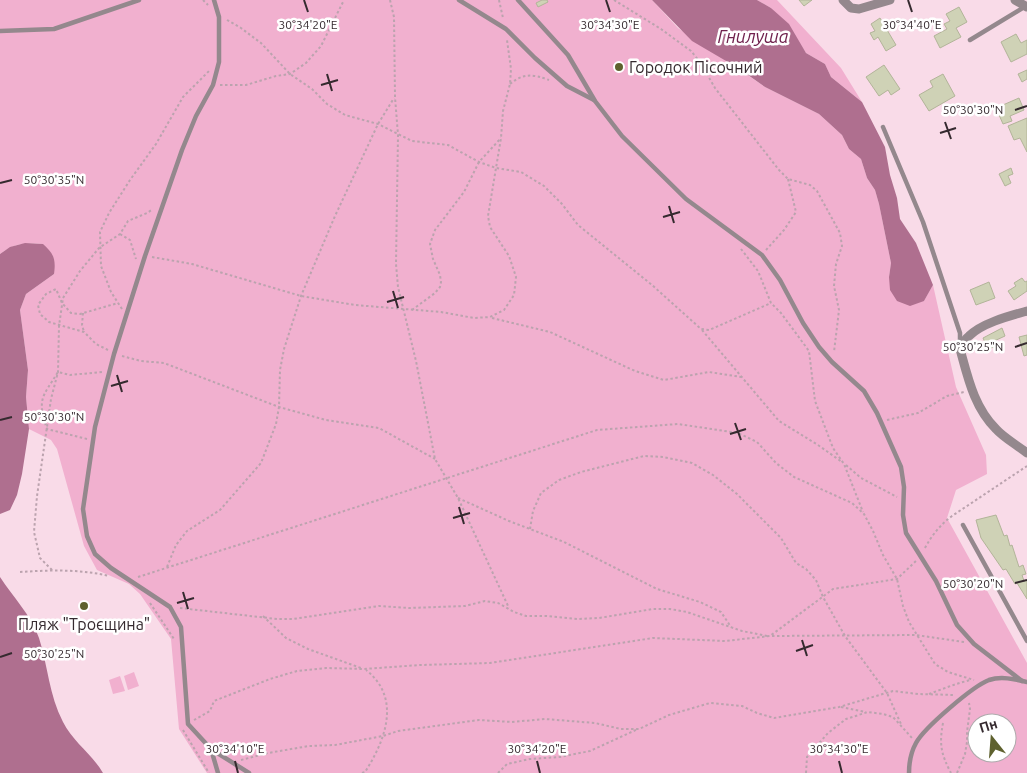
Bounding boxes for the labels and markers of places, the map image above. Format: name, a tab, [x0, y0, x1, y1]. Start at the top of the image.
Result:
place label: Городок Пісочний	[629, 58, 762, 76]
marker: Городок Пісочний	[613, 61, 625, 73]
marker: Пляж "Троєщина"	[78, 600, 90, 612]
place label: Пляж "Троєщина"	[18, 615, 150, 633]

